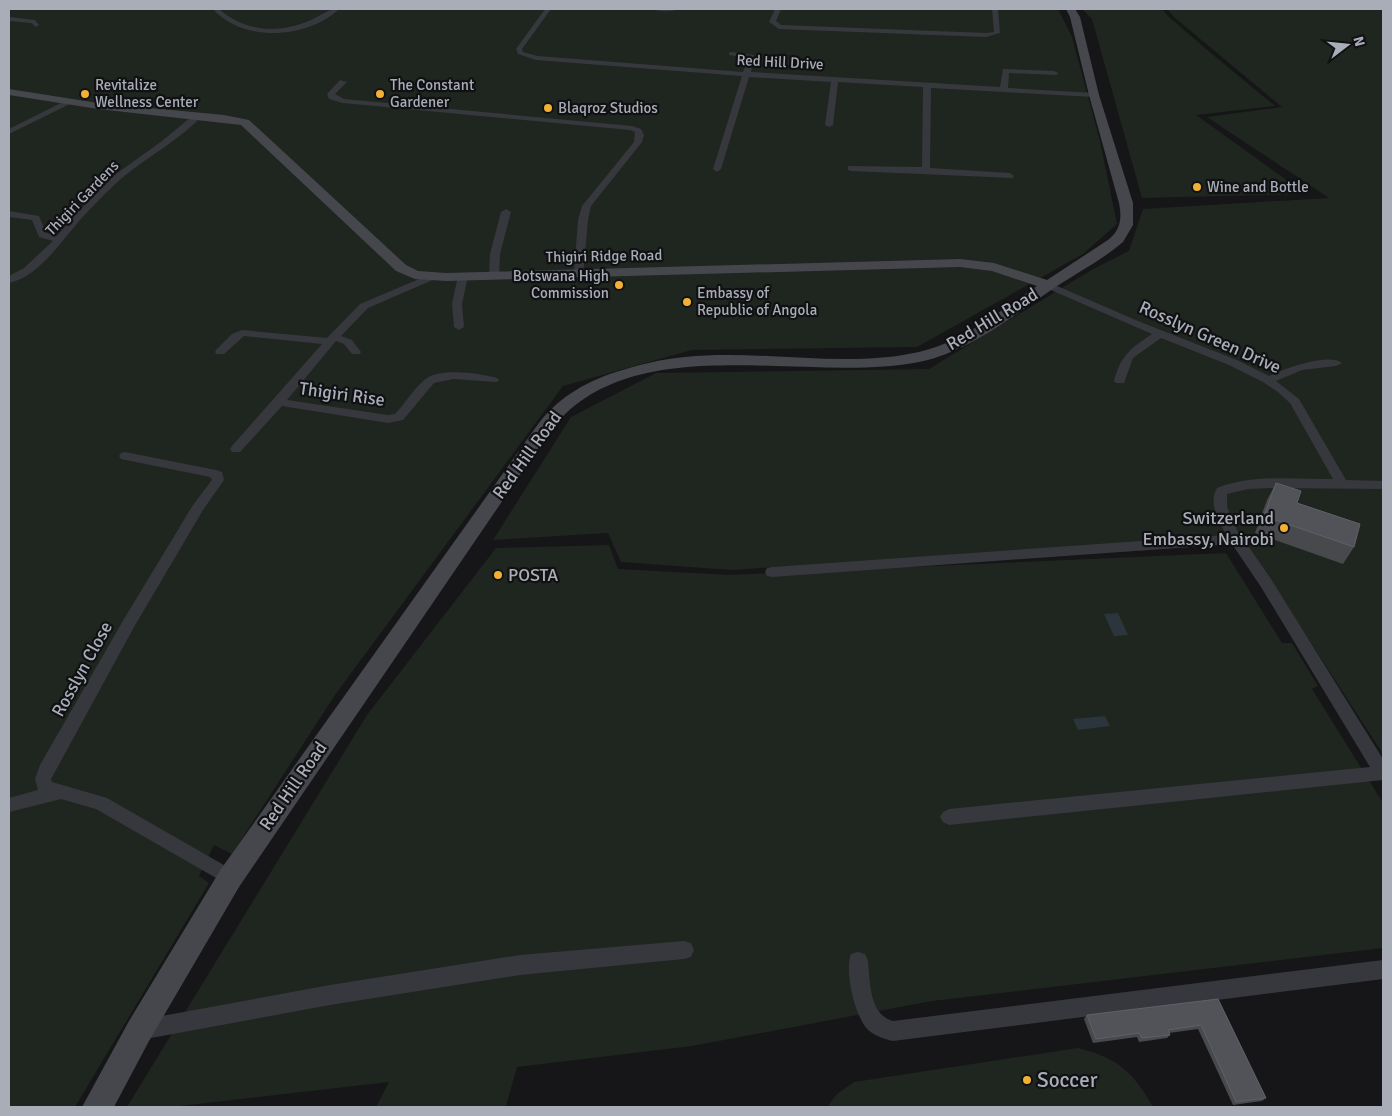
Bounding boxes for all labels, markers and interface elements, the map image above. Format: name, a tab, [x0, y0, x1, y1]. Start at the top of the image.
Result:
north arrow	[1322, 20, 1372, 70]
text: N	[1350, 35, 1369, 49]
street label: Red Hill Drive	[736, 51, 824, 73]
place label: Revitalize Wellness Center	[95, 76, 199, 111]
place label: The Constant Gardener	[390, 76, 474, 111]
marker: Revitalize Wellness Center	[79, 88, 91, 100]
marker: The Constant Gardener	[374, 88, 386, 100]
place label: Blaqroz Studios	[558, 99, 658, 117]
marker: Blaqroz Studios	[542, 102, 554, 114]
street label: Thigiri Gardens	[42, 156, 123, 239]
place label: Wine and Bottle	[1207, 178, 1309, 196]
marker: Wine and Bottle	[1191, 181, 1203, 193]
street label: Thigiri Ridge Road	[546, 246, 662, 266]
place label: Botswana High Commission	[513, 267, 609, 302]
marker: Botswana High Commission	[613, 279, 625, 291]
street label: Red Hill Road	[942, 283, 1042, 355]
place label: Embassy of Republic of Angola	[697, 284, 817, 319]
marker: Embassy of Republic of Angola	[681, 296, 693, 308]
street label: Rosslyn Green Drive	[1136, 296, 1284, 378]
street label: Thigiri Rise	[298, 377, 386, 411]
street label: Red Hill Road	[488, 407, 566, 503]
place label: Switzerland Embassy, Nairobi	[1143, 507, 1274, 550]
marker: Switzerland Embassy, Nairobi	[1278, 522, 1290, 534]
place label: POSTA	[508, 564, 558, 586]
marker: POSTA	[492, 569, 504, 581]
street label: Rosslyn Close	[47, 618, 117, 720]
street label: Red Hill Road	[254, 738, 332, 834]
place label: Soccer	[1037, 1067, 1098, 1093]
marker: Soccer	[1021, 1074, 1033, 1086]

